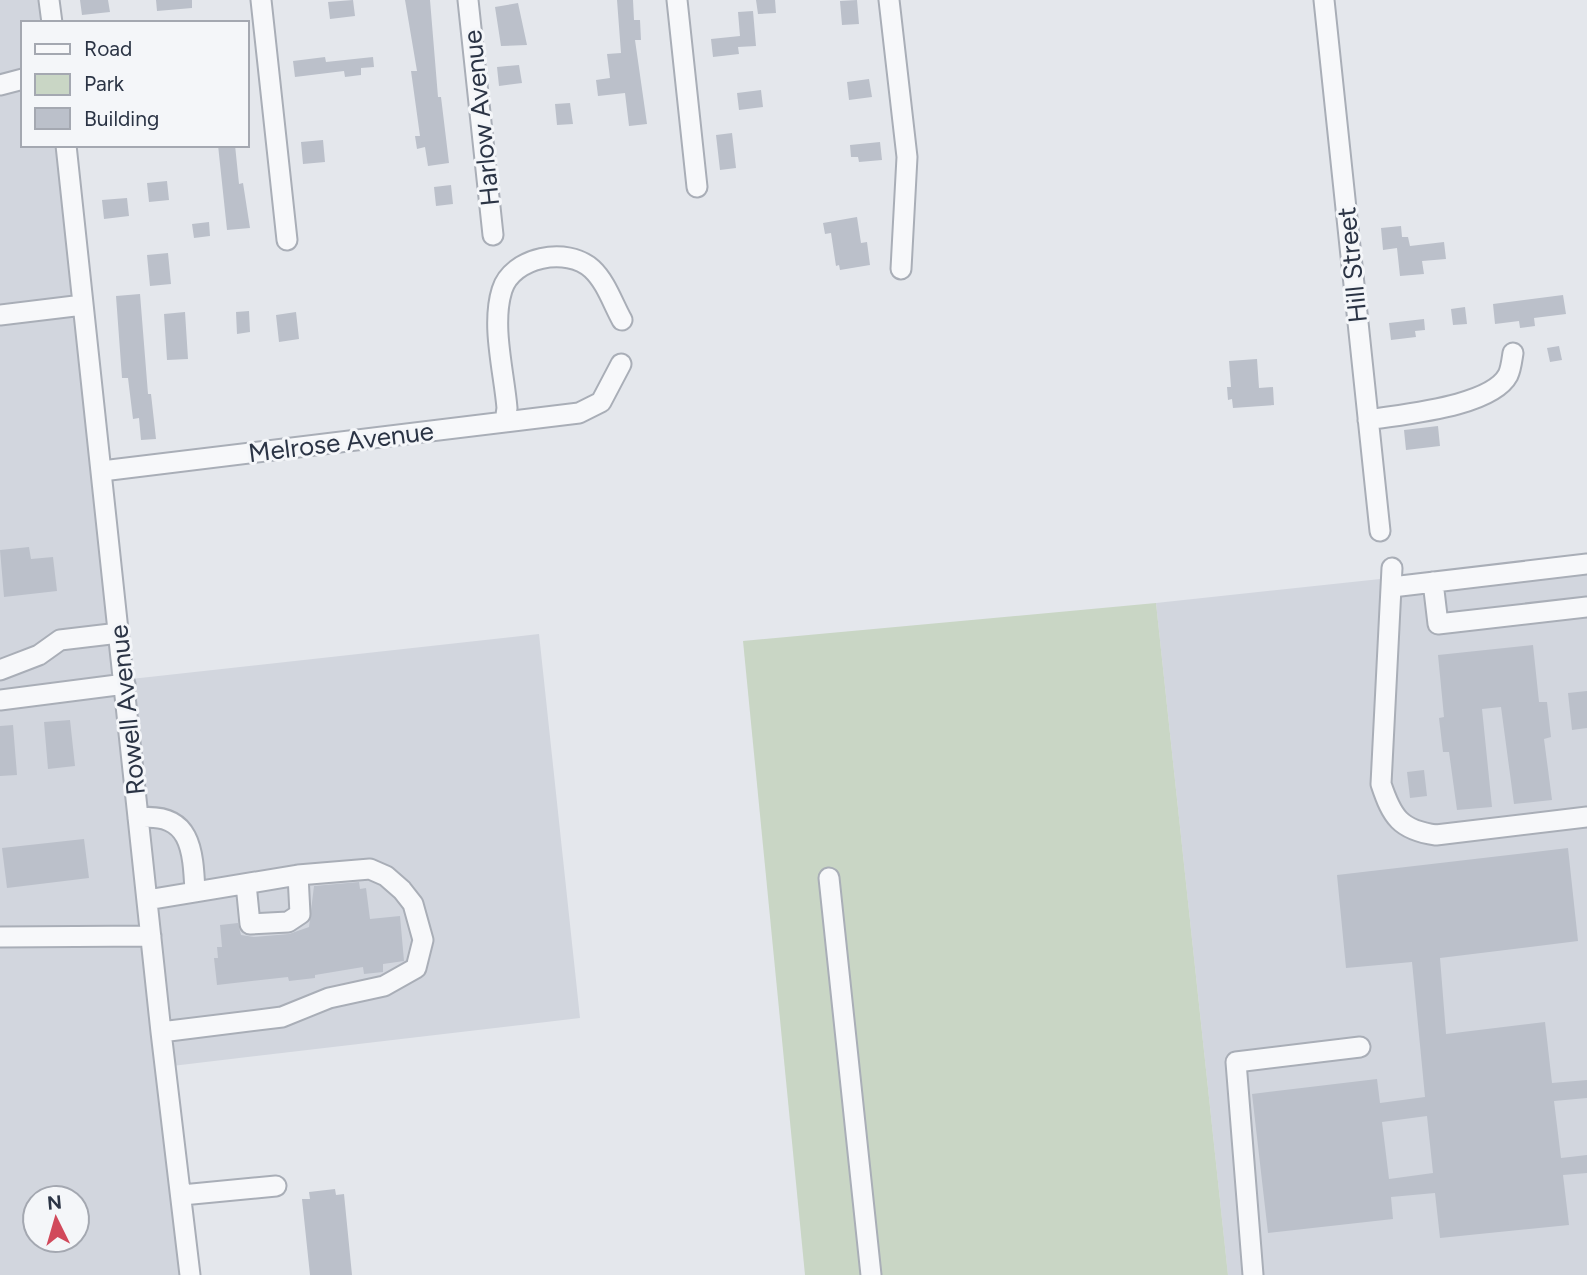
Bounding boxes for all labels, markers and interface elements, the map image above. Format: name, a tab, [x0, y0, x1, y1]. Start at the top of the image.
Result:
legend	[21, 21, 248, 147]
street label: Harlow Avenue	[456, 28, 506, 208]
text: Road	[84, 36, 132, 61]
text: Park	[84, 71, 125, 96]
text: Building	[84, 106, 159, 131]
street label: Hill Street	[1330, 205, 1374, 324]
street label: Melrose Avenue	[247, 415, 435, 469]
street label: Rowell Avenue	[102, 623, 152, 797]
north arrow	[21, 1184, 91, 1254]
text: N	[46, 1190, 63, 1215]

